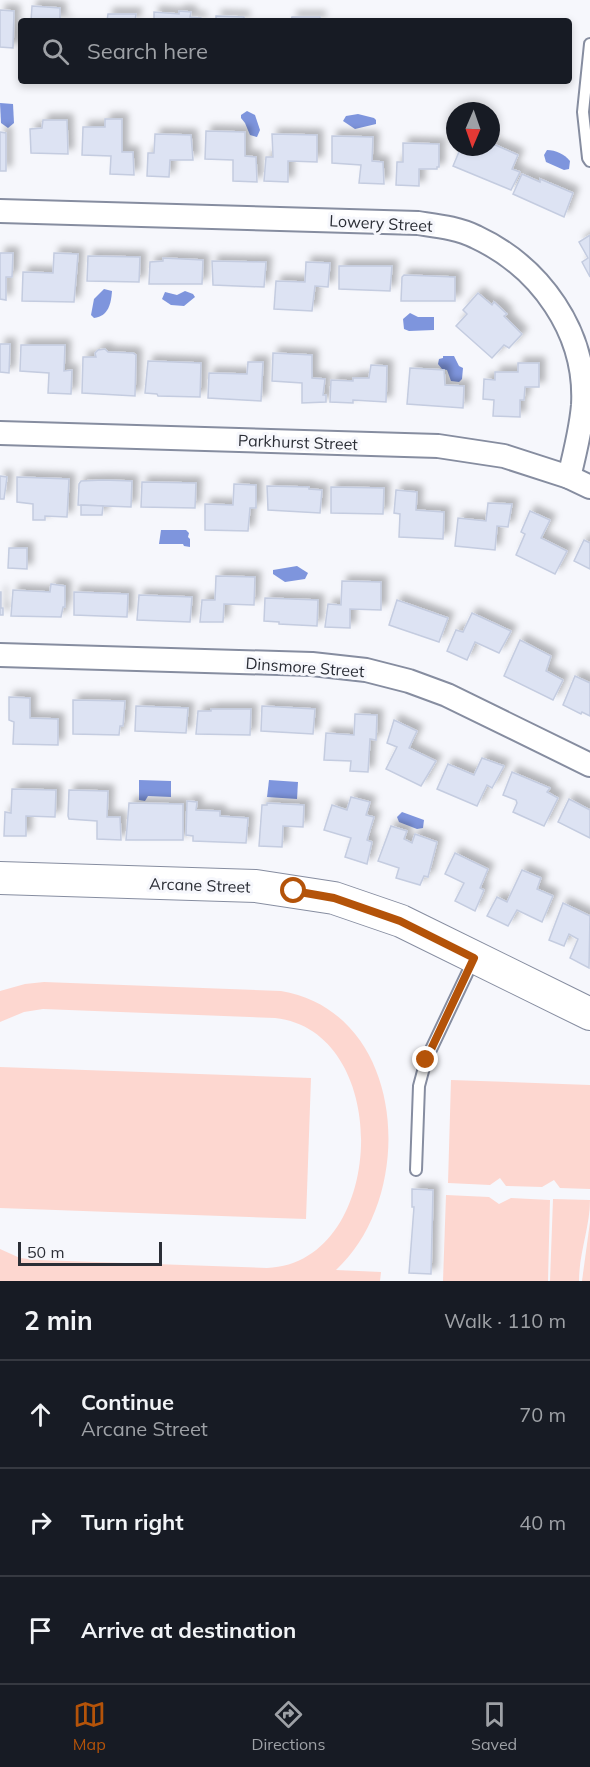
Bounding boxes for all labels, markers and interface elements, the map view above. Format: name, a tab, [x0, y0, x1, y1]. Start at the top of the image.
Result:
search box	[18, 18, 572, 84]
icon: search	[39, 35, 72, 68]
text: Search here	[87, 37, 208, 65]
north arrow	[446, 102, 500, 156]
street label: Lowery Street	[329, 210, 434, 236]
street label: Parkhurst Street	[238, 430, 359, 454]
street label: Dinsmore Street	[245, 653, 365, 681]
street label: Arcane Street	[149, 873, 251, 897]
route start	[280, 877, 306, 903]
route end	[412, 1046, 438, 1072]
scale bar	[18, 1239, 162, 1266]
text: 50 m	[27, 1242, 64, 1262]
text: 2 min	[24, 1304, 93, 1337]
text: Walk · 110 m	[444, 1308, 566, 1333]
text: Continue	[81, 1388, 174, 1416]
icon: ahead	[24, 1398, 57, 1431]
text: 70 m	[519, 1402, 566, 1427]
text: Arcane Street	[81, 1416, 208, 1441]
icon: right	[24, 1506, 57, 1539]
text: Turn right	[81, 1508, 184, 1536]
text: 40 m	[519, 1510, 566, 1535]
icon: arrive	[24, 1614, 57, 1647]
text: Arrive at destination	[81, 1616, 296, 1644]
tab: Map	[73, 1698, 106, 1754]
tab: Directions	[251, 1698, 325, 1754]
tab: Saved	[471, 1698, 517, 1754]

